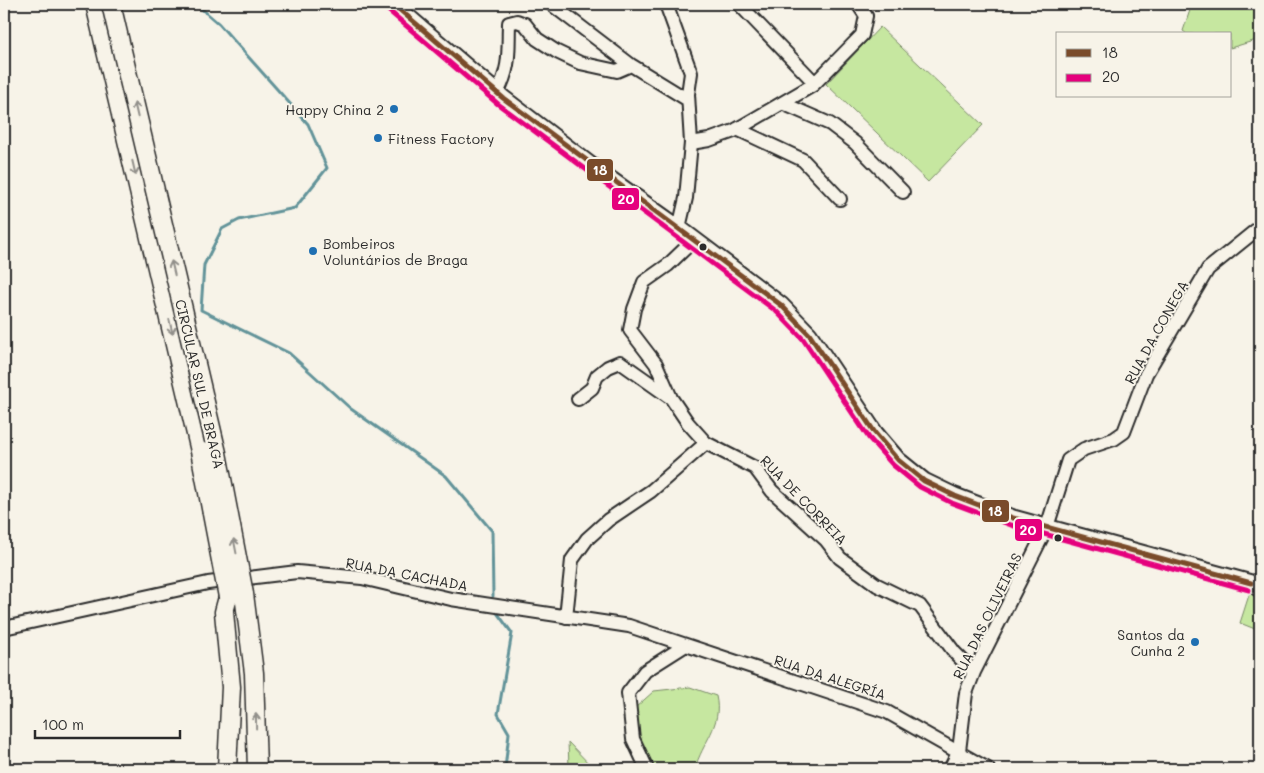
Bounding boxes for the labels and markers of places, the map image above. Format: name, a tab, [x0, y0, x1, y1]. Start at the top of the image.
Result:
place label: Happy China 2	[285, 100, 384, 119]
marker: Happy China 2	[388, 103, 400, 115]
place label: Fitness Factory	[388, 129, 494, 148]
marker: Fitness Factory	[372, 132, 384, 144]
place label: Bombeiros Voluntários de Braga	[323, 234, 468, 269]
unlabelled marker	[698, 242, 708, 252]
marker: Bombeiros Voluntários de Braga	[307, 245, 319, 257]
unlabelled marker	[1053, 533, 1063, 543]
place label: Santos da Cunha 2	[1117, 625, 1185, 660]
marker: Santos da Cunha 2	[1189, 636, 1201, 648]

